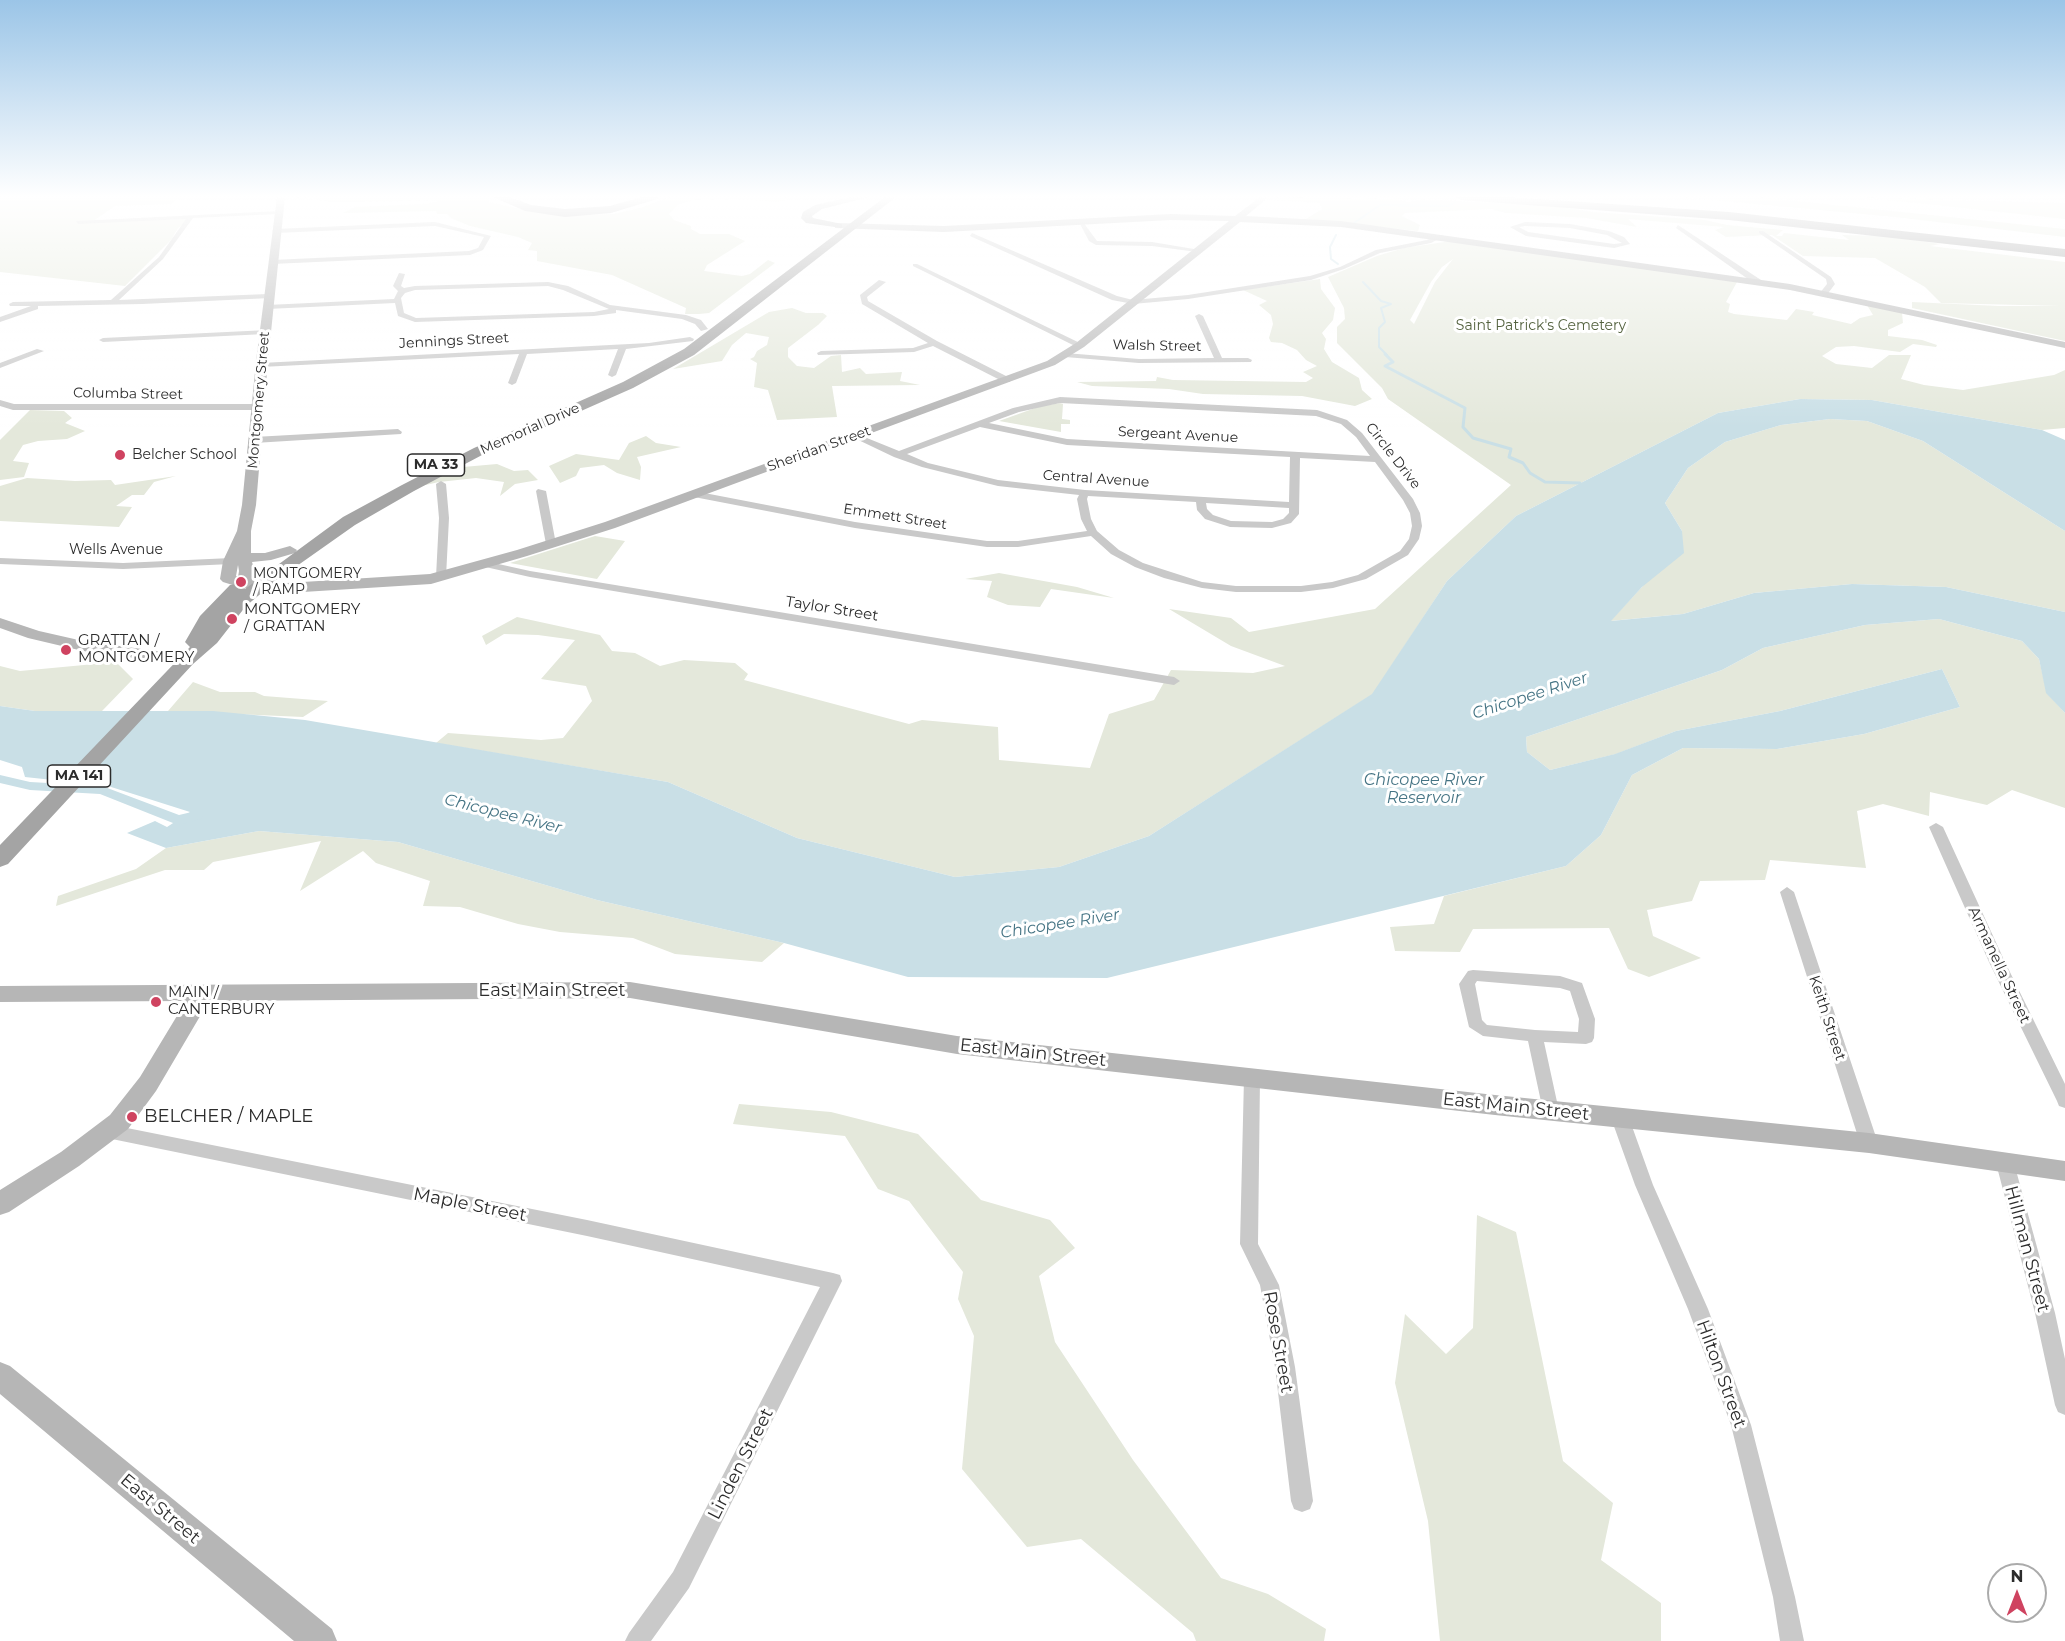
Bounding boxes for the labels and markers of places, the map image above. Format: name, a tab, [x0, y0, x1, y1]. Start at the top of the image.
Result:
place label: Belcher School	[132, 447, 237, 463]
marker: Belcher School	[113, 448, 127, 462]
place label: MONTGOMERY / RAMP	[253, 566, 362, 598]
marker: MONTGOMERY / RAMP	[234, 575, 248, 589]
place label: MONTGOMERY / GRATTAN	[244, 601, 360, 636]
marker: MONTGOMERY / GRATTAN	[225, 612, 239, 626]
place label: GRATTAN / MONTGOMERY	[78, 632, 194, 667]
marker: GRATTAN / MONTGOMERY	[59, 643, 73, 657]
place label: MAIN / CANTERBURY	[168, 984, 274, 1019]
marker: MAIN / CANTERBURY	[149, 995, 163, 1009]
place label: BELCHER / MAPLE	[144, 1106, 313, 1128]
marker: BELCHER / MAPLE	[125, 1110, 139, 1124]

